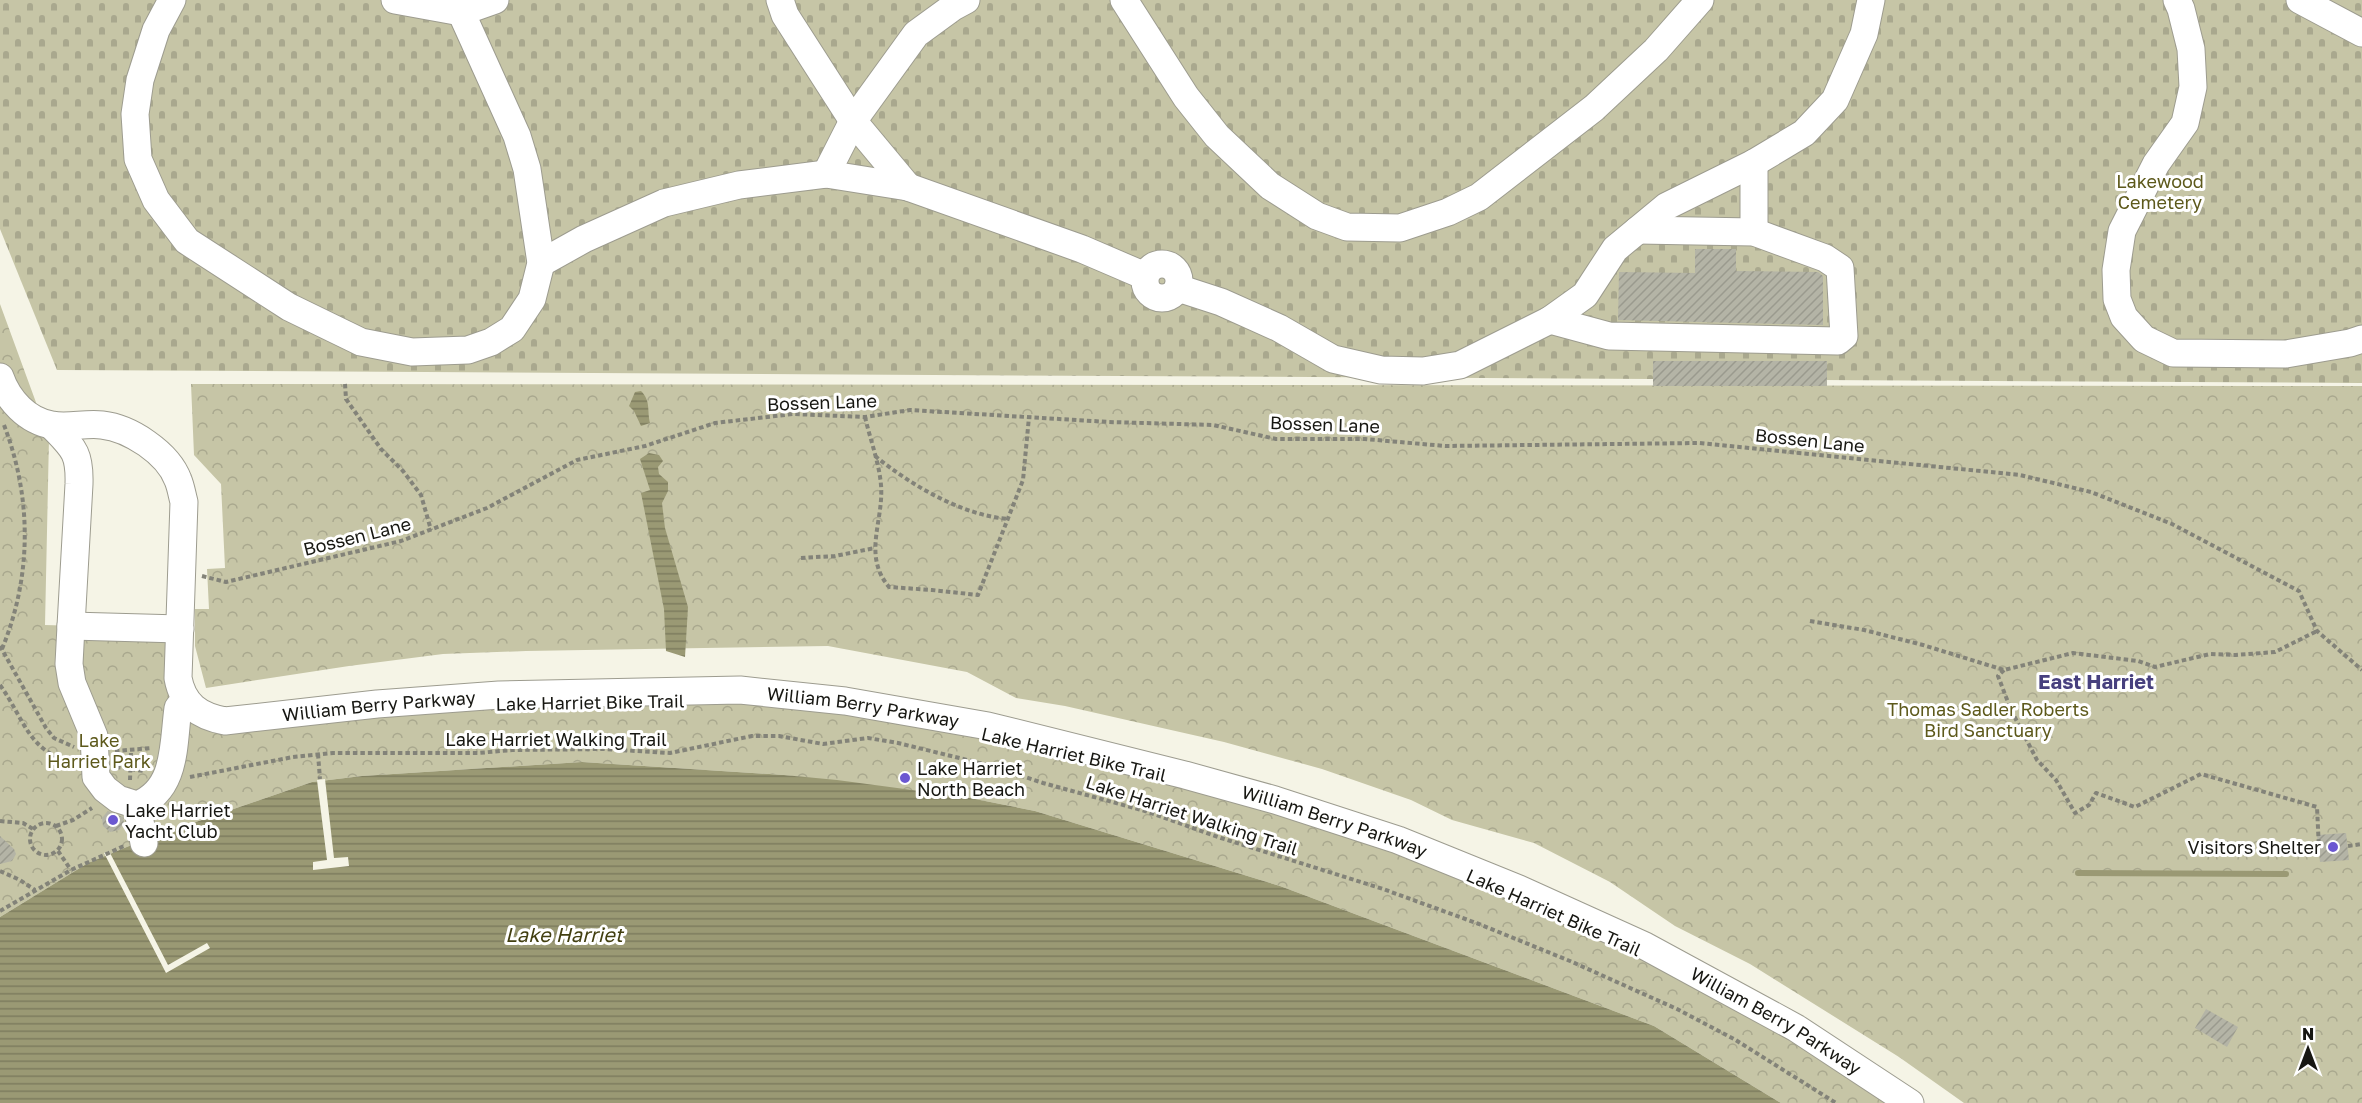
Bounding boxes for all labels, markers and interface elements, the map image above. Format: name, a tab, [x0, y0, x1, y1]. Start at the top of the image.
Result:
park label: Lakewood Cemetery	[2116, 170, 2204, 213]
street label: Bossen Lane	[767, 389, 877, 415]
street label: Bossen Lane	[1270, 411, 1380, 437]
street label: Bossen Lane	[1754, 423, 1866, 457]
street label: Bossen Lane	[301, 512, 413, 560]
district label: East Harriet	[2038, 669, 2154, 693]
street label: William Berry Parkway	[766, 682, 961, 732]
street label: William Berry Parkway	[281, 686, 476, 726]
street label: Lake Harriet Bike Trail	[495, 689, 685, 715]
park label: Thomas Sadler Roberts Bird Sanctuary	[1887, 698, 2089, 741]
street label: Lake Harriet Bike Trail	[979, 722, 1169, 786]
street label: Lake Harriet Walking Trail	[445, 728, 667, 750]
park label: Lake Harriet Park	[47, 729, 151, 772]
place label: Lake Harriet North Beach	[917, 757, 1025, 800]
street label: Lake Harriet Walking Trail	[1083, 770, 1301, 860]
marker: Lake Harriet North Beach	[898, 771, 912, 785]
street label: William Berry Parkway	[1239, 780, 1431, 862]
place label: Lake Harriet Yacht Club	[125, 799, 231, 842]
marker: Lake Harriet Yacht Club	[106, 813, 120, 827]
place label: Visitors Shelter	[2188, 836, 2321, 858]
marker: Visitors Shelter	[2326, 840, 2340, 854]
street label: Lake Harriet Bike Trail	[1463, 864, 1645, 961]
water label: Lake Harriet	[505, 922, 625, 946]
street label: William Berry Parkway	[1687, 962, 1866, 1079]
north arrow	[2278, 1019, 2338, 1079]
text: N	[2302, 1024, 2314, 1044]

